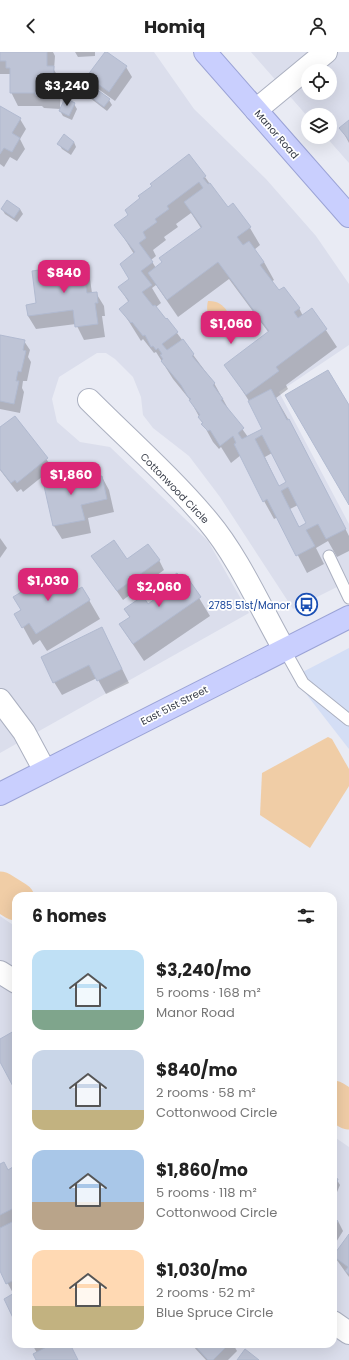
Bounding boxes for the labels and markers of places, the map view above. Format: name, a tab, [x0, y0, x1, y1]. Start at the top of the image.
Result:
pin: $3,240	[34, 73, 100, 107]
pin: $840	[40, 260, 88, 294]
pin: $1,060	[198, 311, 264, 345]
pin: $1,860	[38, 462, 104, 496]
pin: $1,030	[15, 568, 81, 602]
pin: $2,060	[126, 574, 192, 608]
bus stop icon: 2785 51st/Manor	[293, 592, 319, 618]
place label: 2785 51st/Manor	[209, 598, 290, 613]

